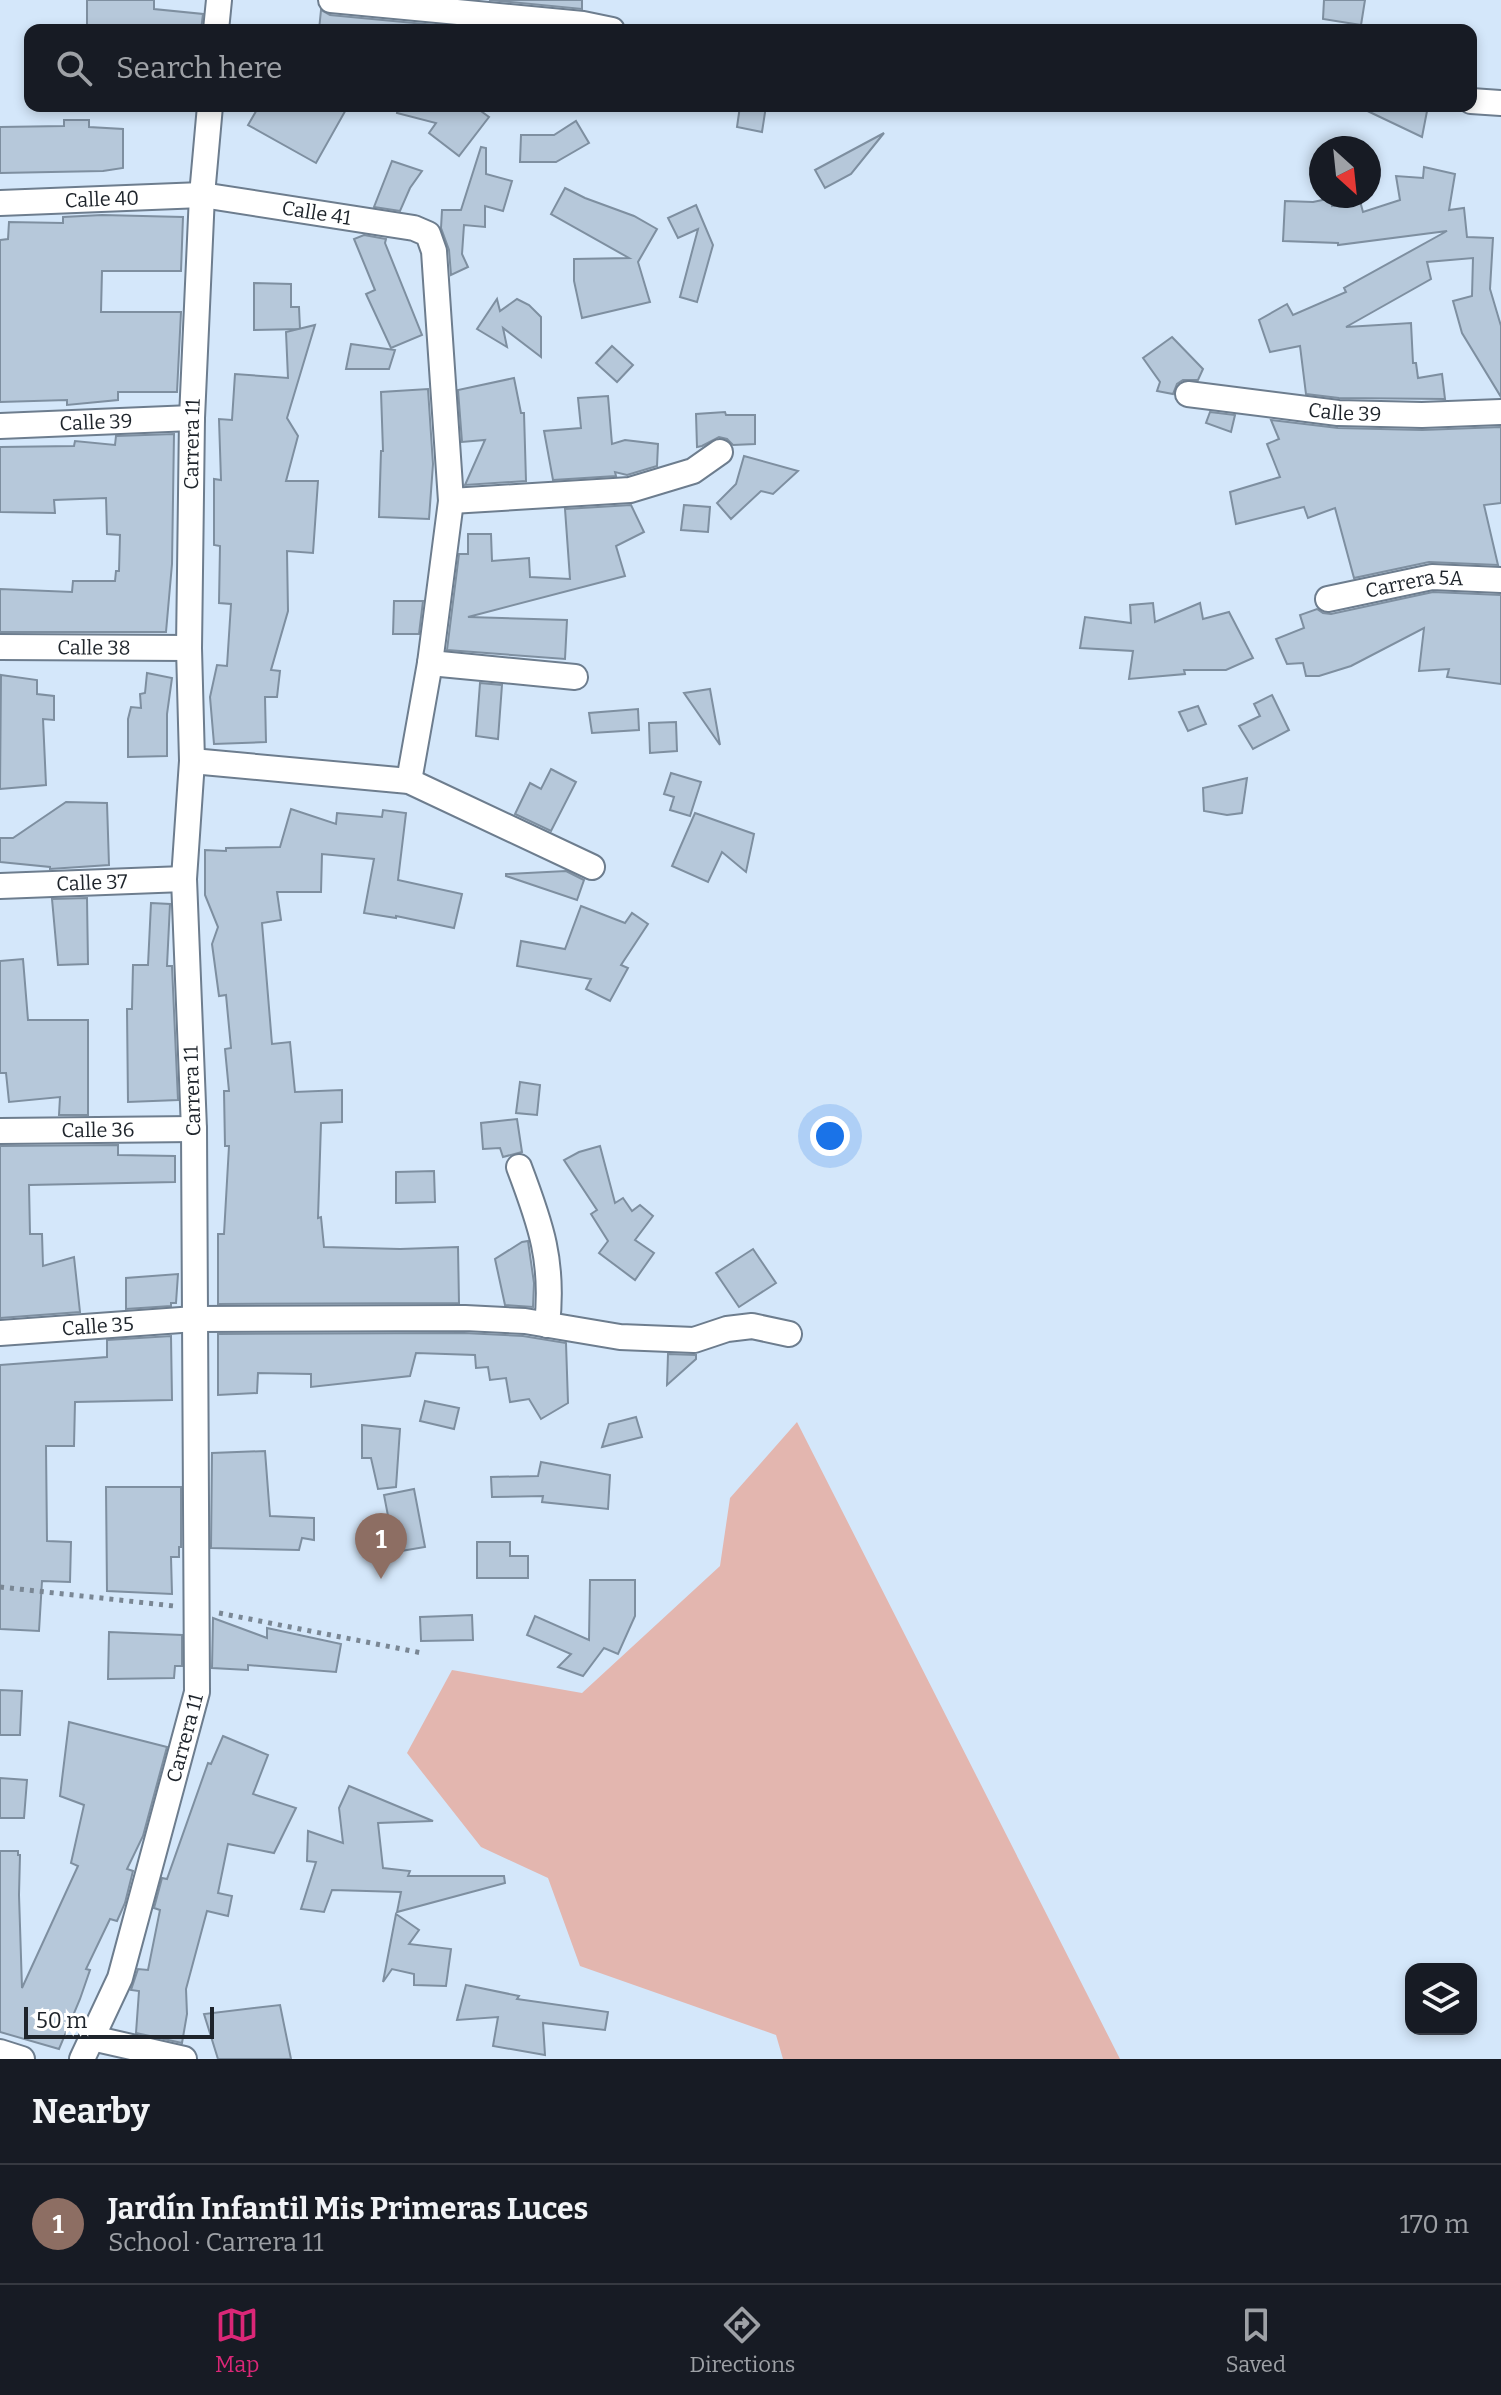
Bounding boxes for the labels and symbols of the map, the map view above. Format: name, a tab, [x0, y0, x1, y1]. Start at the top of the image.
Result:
north arrow	[1309, 136, 1381, 208]
street label: Calle 40	[64, 185, 140, 212]
street label: Calle 41	[280, 196, 353, 230]
street label: Calle 39	[1307, 397, 1382, 426]
street label: Carrera 11	[179, 398, 205, 490]
street label: Calle 39	[59, 408, 133, 436]
street label: Carrera 5A	[1363, 565, 1465, 603]
street label: Calle 38	[57, 635, 131, 660]
street label: Calle 37	[56, 869, 128, 896]
street label: Carrera 11	[178, 1045, 206, 1137]
your location	[810, 1116, 850, 1156]
street label: Calle 36	[61, 1118, 135, 1142]
street label: Calle 35	[61, 1311, 135, 1341]
pin: 1	[355, 1513, 407, 1579]
street label: Carrera 11	[161, 1691, 208, 1785]
scale bar	[24, 2003, 214, 2039]

